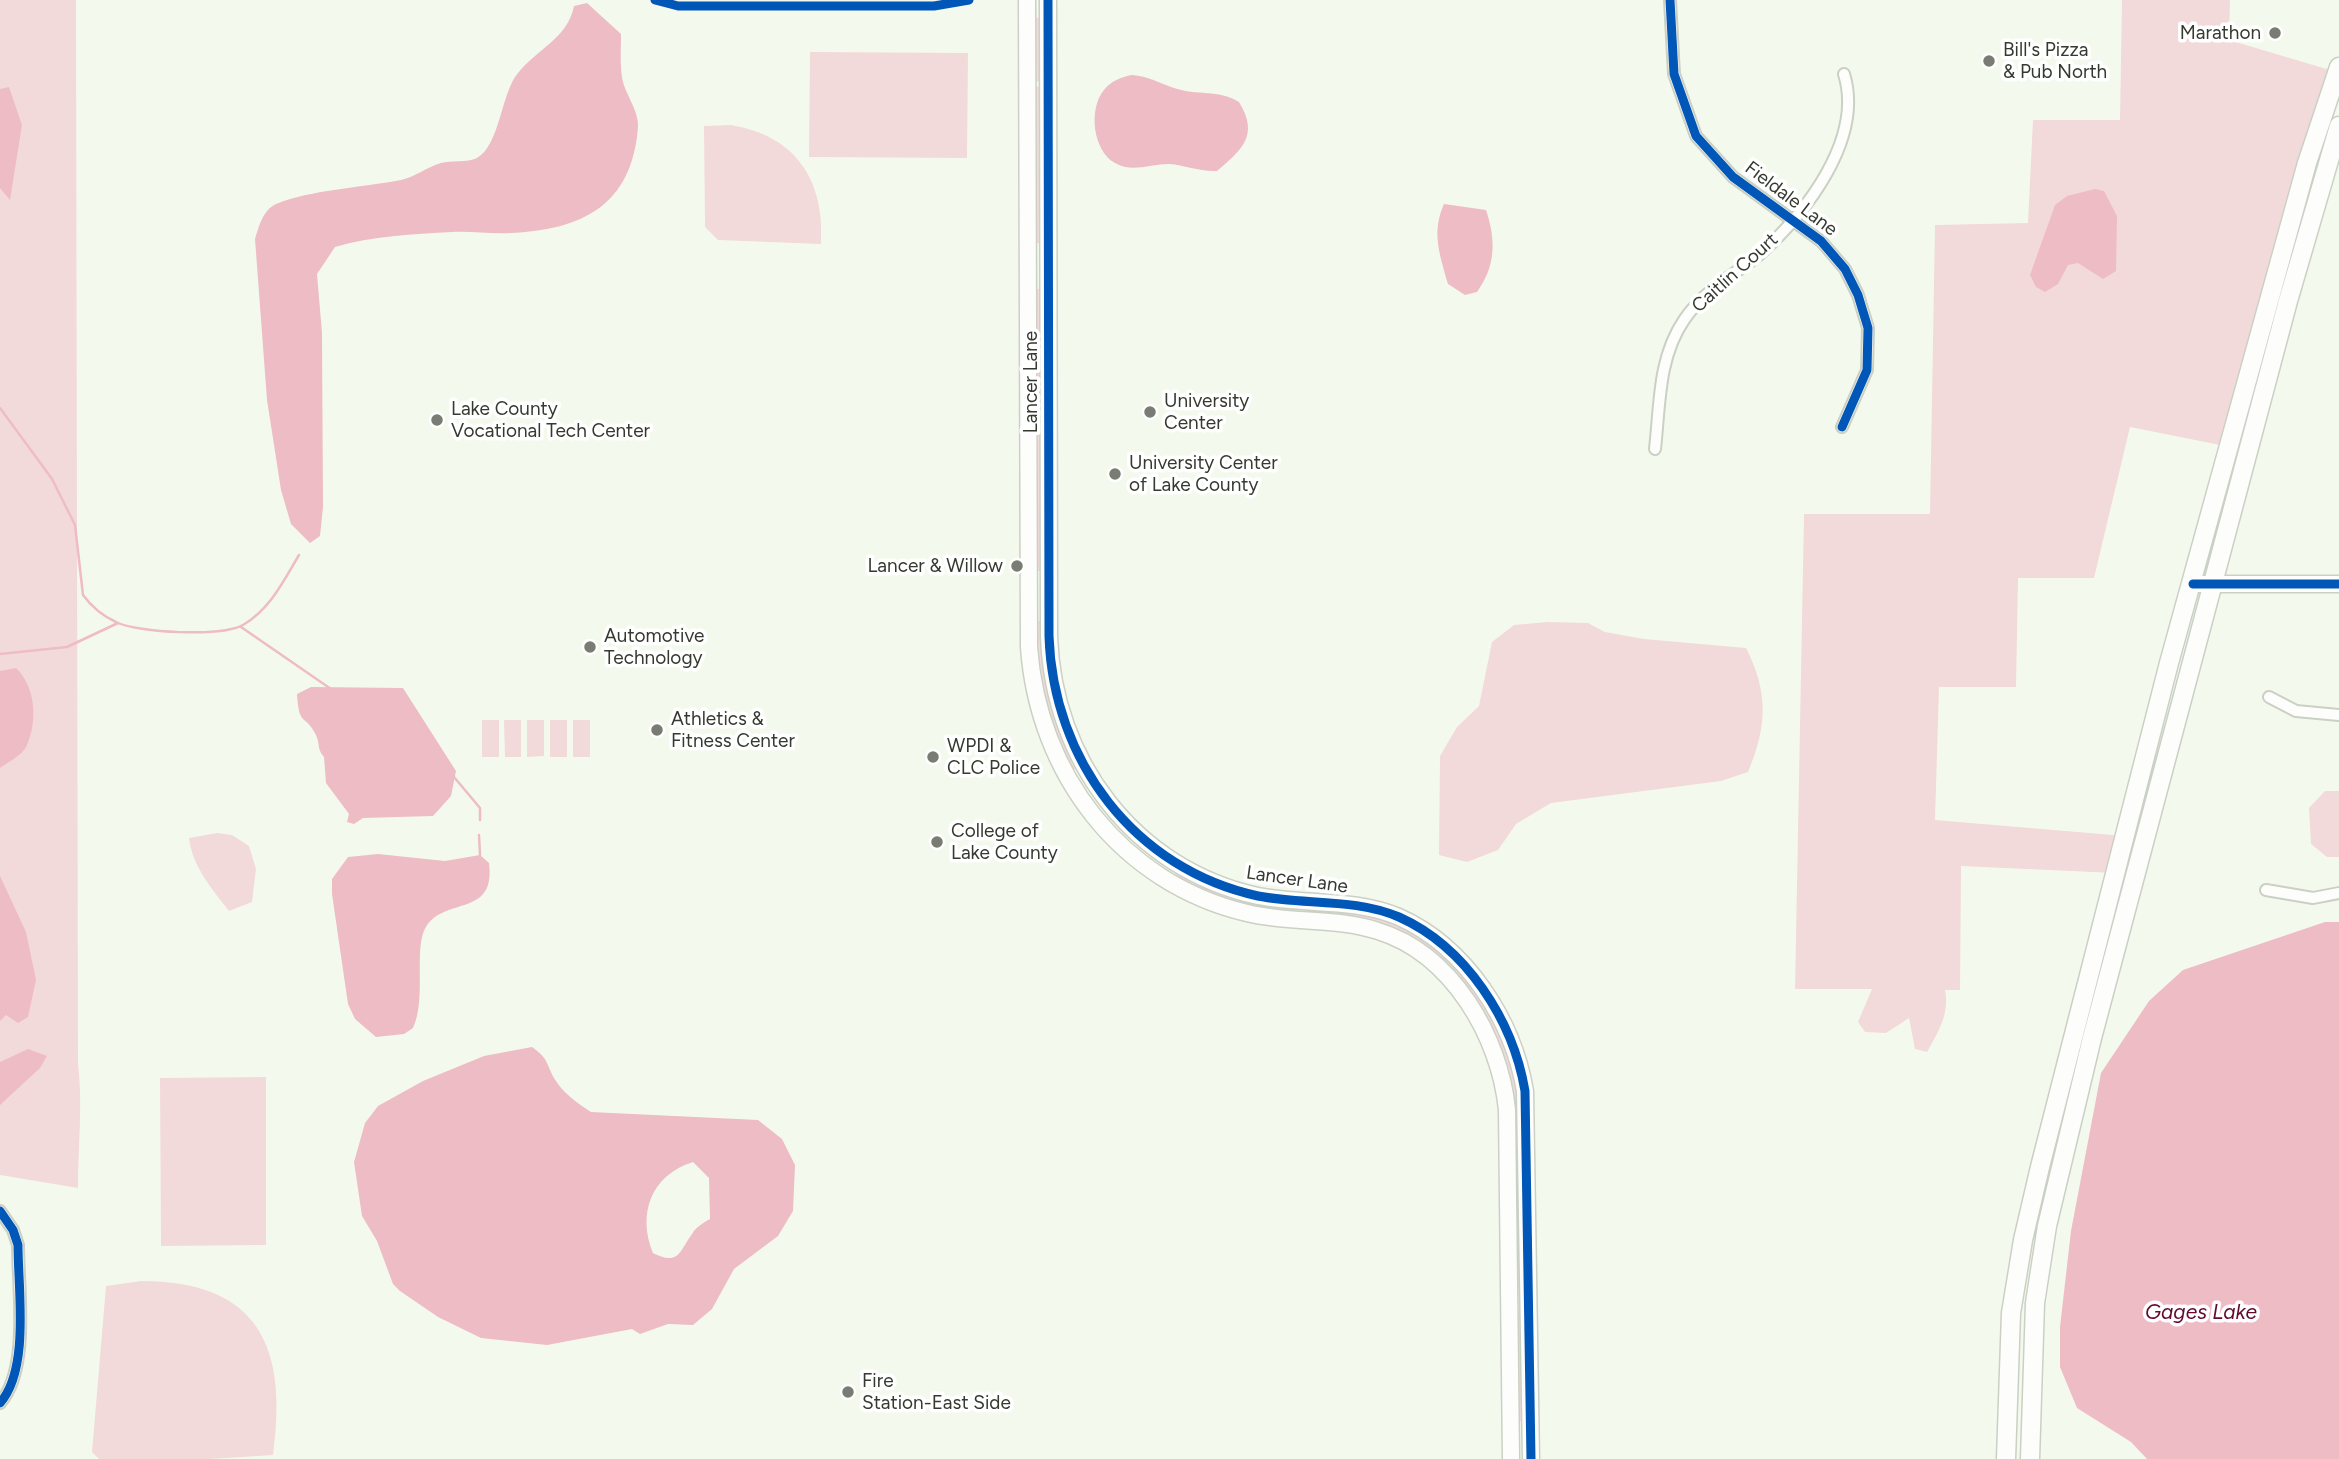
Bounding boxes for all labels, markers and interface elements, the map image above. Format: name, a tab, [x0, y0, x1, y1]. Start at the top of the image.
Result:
place label: Marathon	[2180, 22, 2261, 44]
marker: Marathon	[2267, 25, 2283, 41]
place label: Bill's Pizza & Pub North	[2003, 39, 2107, 83]
marker: Bill's Pizza & Pub North	[1981, 53, 1997, 69]
street label: Fieldale Lane	[1740, 157, 1842, 241]
street label: Caitlin Court	[1687, 228, 1783, 318]
street label: Lancer Lane	[1020, 331, 1042, 433]
place label: University Center	[1164, 390, 1249, 434]
place label: Lake County Vocational Tech Center	[451, 398, 650, 442]
marker: University Center	[1142, 404, 1158, 420]
marker: Lake County Vocational Tech Center	[429, 412, 445, 428]
place label: University Center of Lake County	[1129, 452, 1278, 496]
marker: University Center of Lake County	[1107, 466, 1123, 482]
place label: Lancer & Willow	[867, 555, 1003, 577]
marker: Lancer & Willow	[1009, 558, 1025, 574]
place label: Automotive Technology	[604, 625, 704, 669]
marker: Automotive Technology	[582, 639, 598, 655]
place label: Athletics & Fitness Center	[671, 708, 795, 752]
marker: Athletics & Fitness Center	[649, 722, 665, 738]
place label: WPDI & CLC Police	[947, 735, 1040, 779]
marker: WPDI & CLC Police	[925, 749, 941, 765]
place label: College of Lake County	[951, 820, 1058, 864]
marker: College of Lake County	[929, 834, 945, 850]
street label: Lancer Lane	[1245, 862, 1349, 898]
water label: Gages Lake	[2145, 1300, 2257, 1326]
place label: Fire Station-East Side	[862, 1370, 1011, 1414]
marker: Fire Station-East Side	[840, 1384, 856, 1400]

